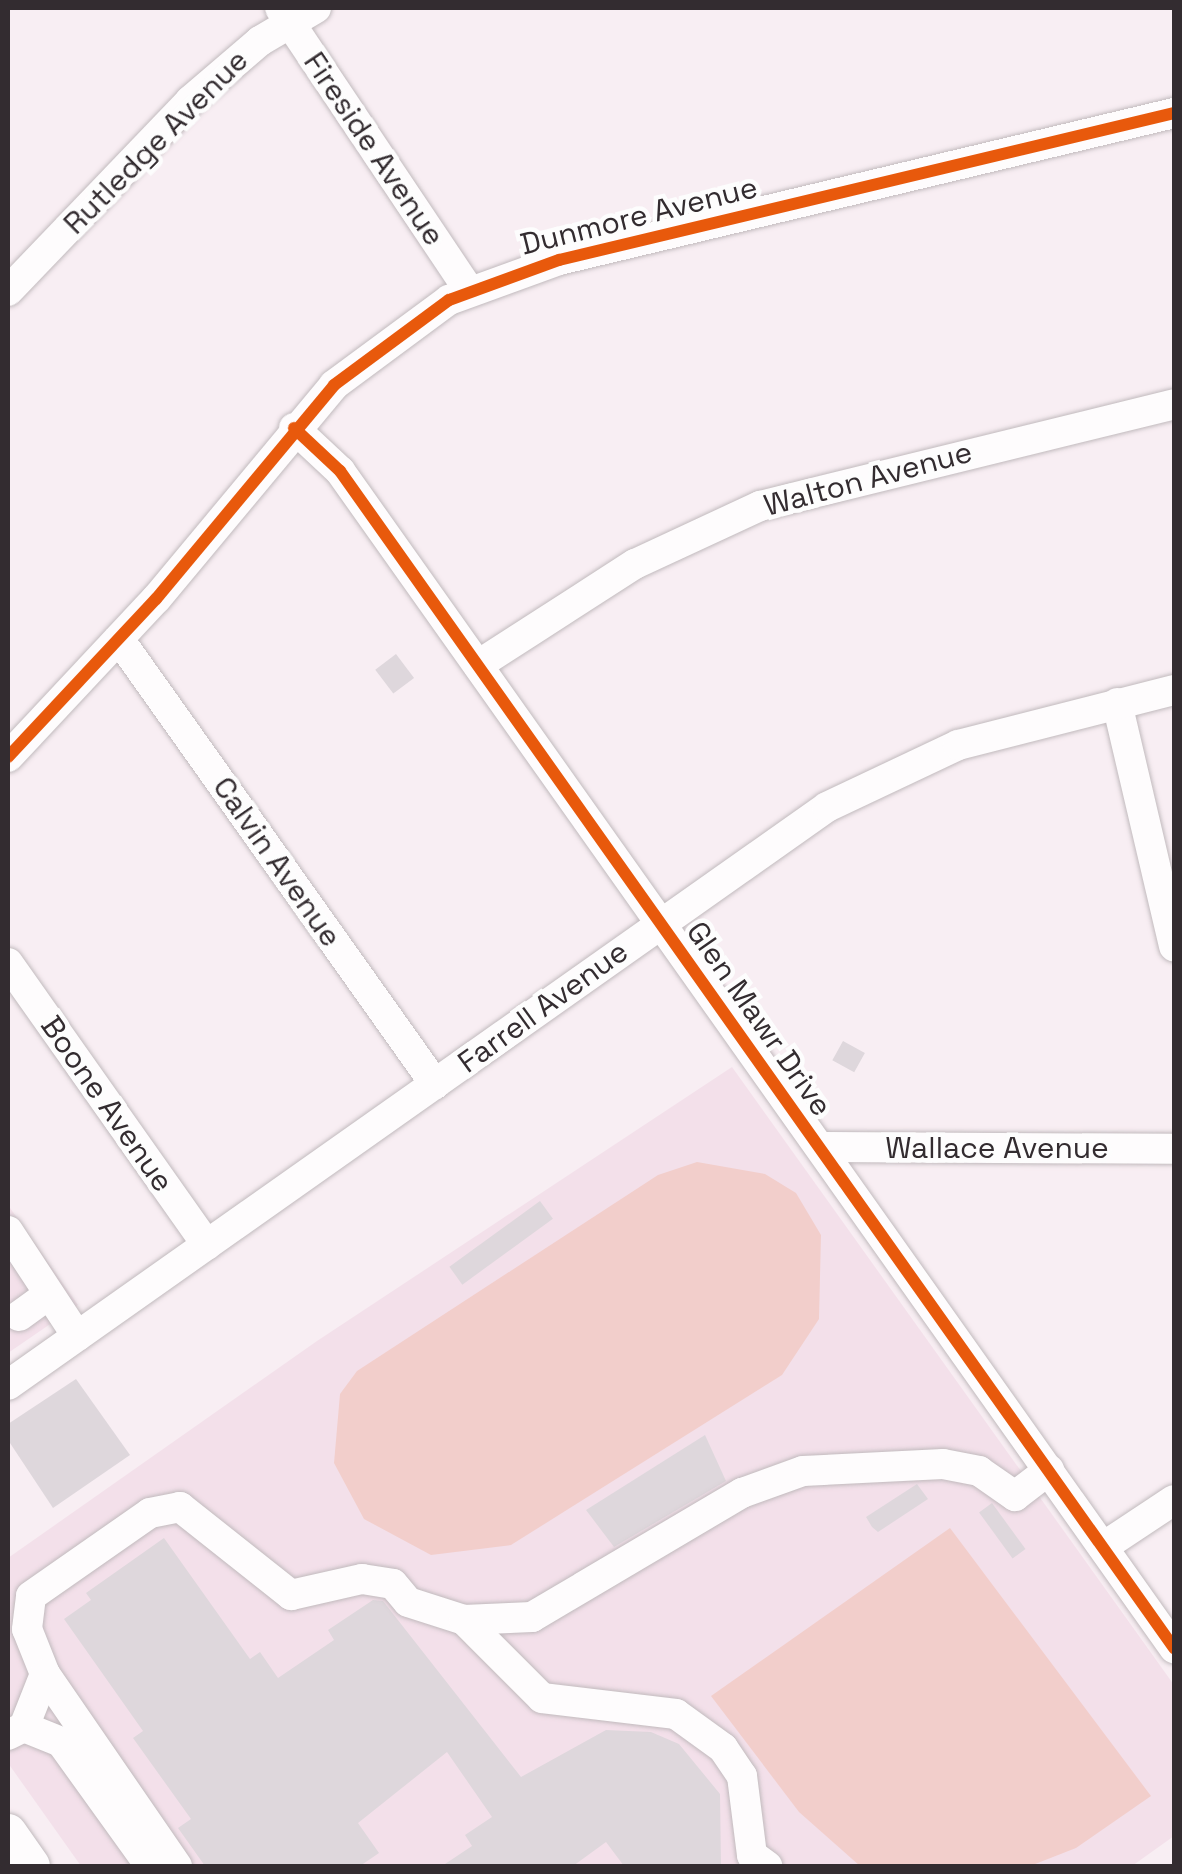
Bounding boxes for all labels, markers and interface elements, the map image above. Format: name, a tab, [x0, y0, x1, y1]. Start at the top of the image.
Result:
street label: Rutledge Avenue	[56, 42, 256, 242]
street label: Fireside Avenue	[296, 45, 452, 253]
street label: Dunmore Avenue	[517, 169, 761, 263]
street label: Walton Avenue	[760, 434, 976, 524]
street label: Calvin Avenue	[205, 770, 349, 954]
street label: Glen Mawr Drive	[679, 915, 839, 1123]
street label: Farrell Avenue	[451, 933, 635, 1081]
street label: Boone Avenue	[33, 1009, 181, 1199]
street label: Wallace Avenue	[885, 1130, 1109, 1166]

